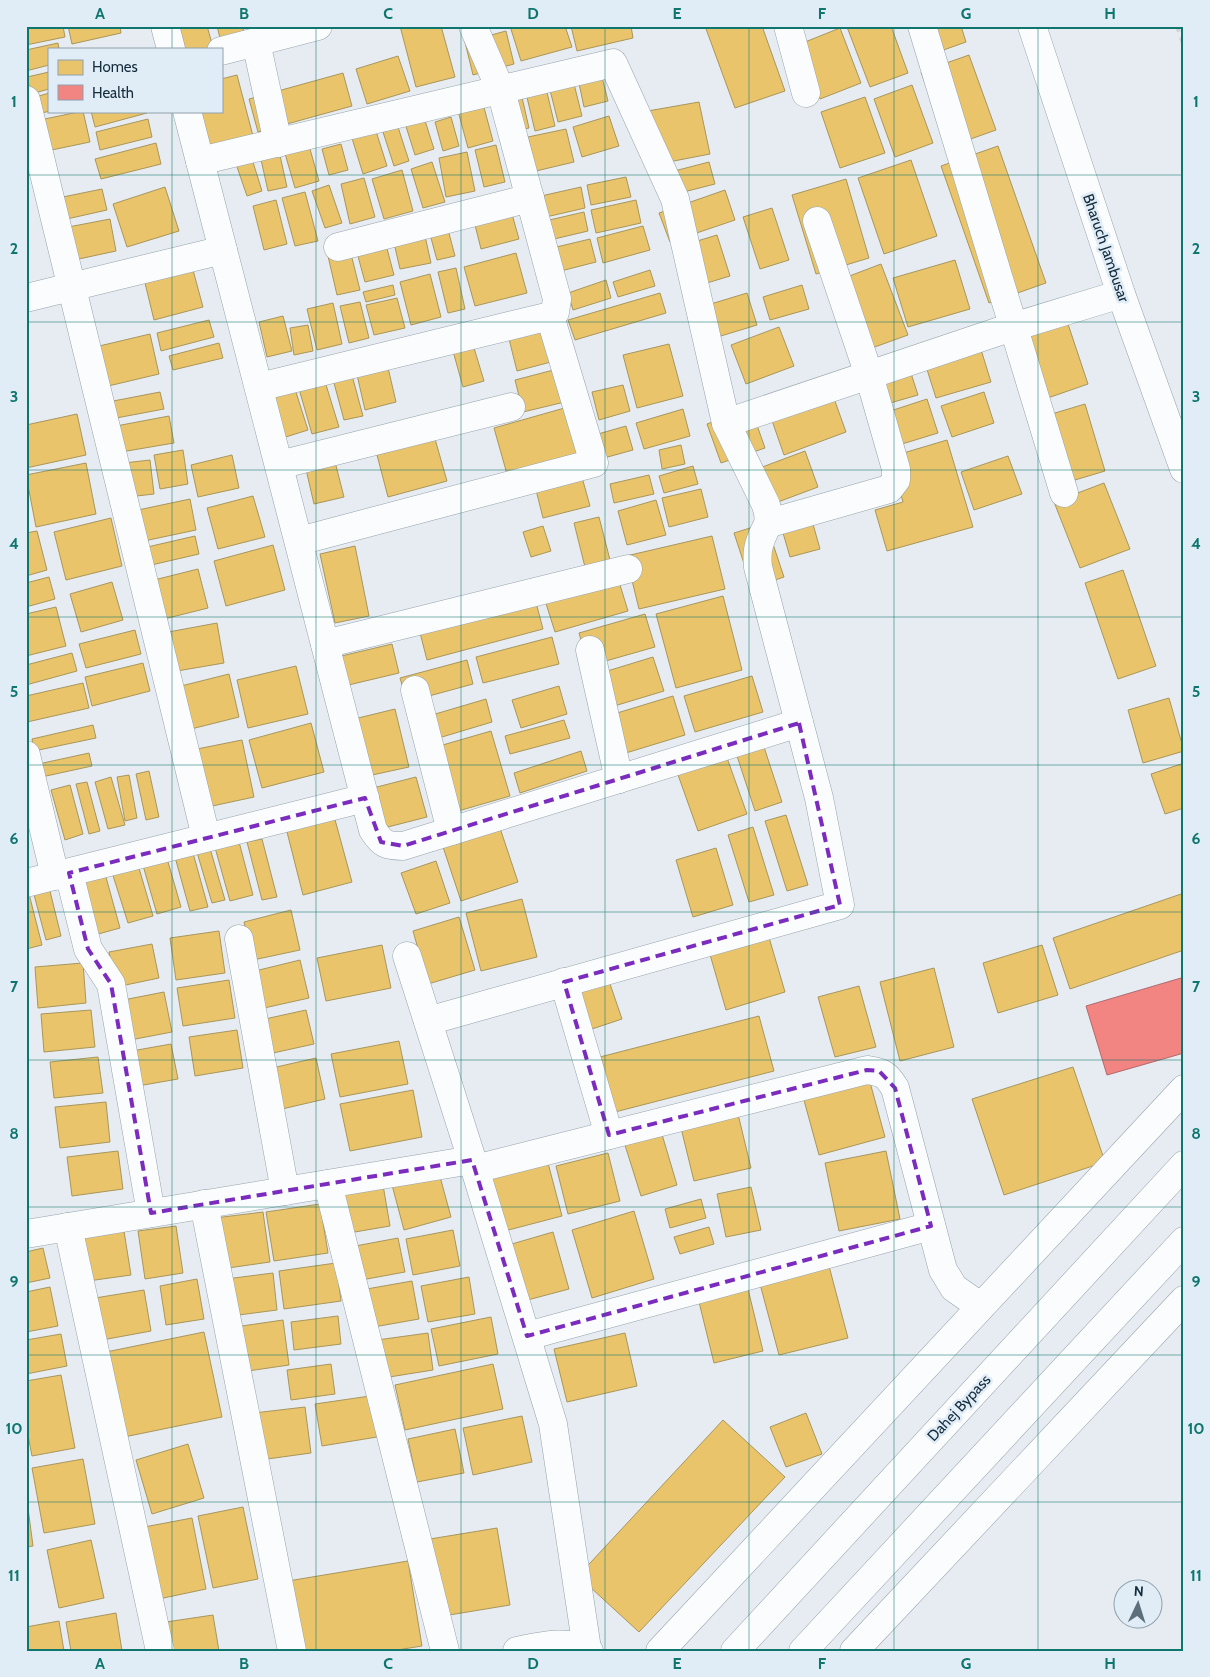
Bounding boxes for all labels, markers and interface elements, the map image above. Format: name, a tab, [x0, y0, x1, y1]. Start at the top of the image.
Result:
text: A	[95, 4, 105, 23]
text: B	[239, 4, 249, 23]
text: C	[383, 4, 393, 23]
text: D	[527, 4, 539, 23]
text: E	[672, 4, 682, 23]
text: F	[818, 4, 827, 23]
text: G	[961, 4, 971, 23]
text: H	[1104, 4, 1116, 23]
legend	[48, 48, 222, 112]
text: Homes	[92, 58, 138, 76]
text: Health	[92, 84, 134, 102]
text: 1	[11, 92, 17, 111]
text: 1	[1193, 92, 1199, 111]
street label: Bharuch Jambusar	[1079, 191, 1133, 305]
text: 2	[10, 239, 18, 258]
text: 2	[1192, 239, 1200, 258]
text: 3	[10, 387, 18, 406]
text: 3	[1192, 387, 1200, 406]
text: 4	[9, 534, 19, 553]
text: 4	[1191, 534, 1201, 553]
text: 5	[10, 682, 18, 701]
text: 5	[1192, 682, 1200, 701]
text: 6	[10, 829, 19, 848]
text: 6	[1192, 829, 1201, 848]
text: 7	[10, 977, 19, 996]
text: 7	[1192, 977, 1201, 996]
text: 8	[9, 1124, 19, 1143]
text: 8	[1191, 1124, 1201, 1143]
text: 9	[10, 1272, 19, 1291]
text: 9	[1192, 1272, 1201, 1291]
street label: Dahej Bypass	[924, 1371, 994, 1445]
text: 10	[5, 1419, 23, 1438]
text: 10	[1187, 1419, 1205, 1438]
text: 11	[8, 1566, 20, 1585]
text: 11	[1190, 1566, 1202, 1585]
north arrow	[1112, 1580, 1162, 1630]
text: N	[1133, 1582, 1144, 1600]
text: A	[95, 1654, 105, 1673]
text: B	[239, 1654, 249, 1673]
text: C	[383, 1654, 393, 1673]
text: D	[527, 1654, 539, 1673]
text: E	[672, 1654, 682, 1673]
text: F	[818, 1654, 827, 1673]
text: G	[961, 1654, 971, 1673]
text: H	[1104, 1654, 1116, 1673]

